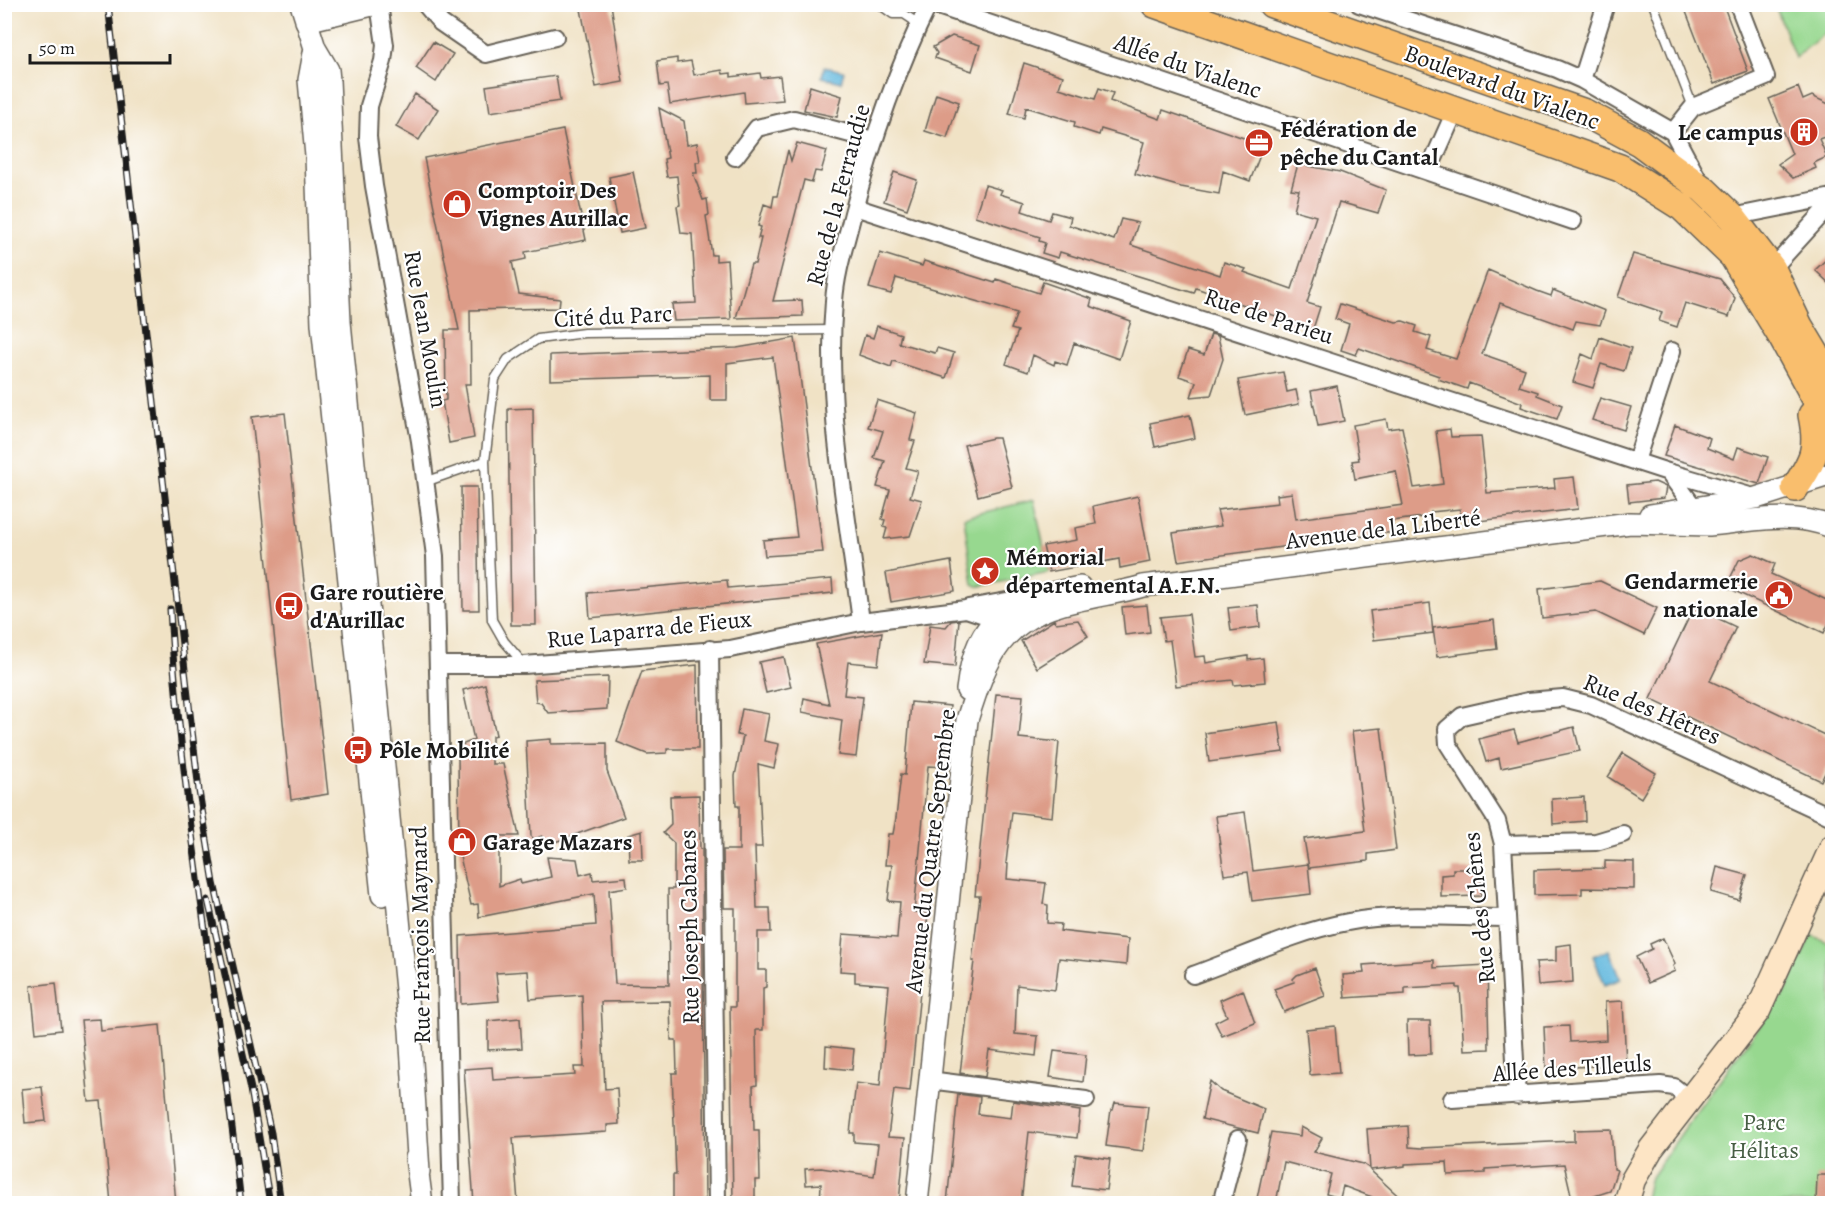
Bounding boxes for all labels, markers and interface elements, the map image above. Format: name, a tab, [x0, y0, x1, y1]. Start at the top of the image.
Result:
street label: Allée du Vialenc	[1109, 26, 1266, 106]
scale bar	[30, 27, 170, 65]
text: 50 m	[39, 36, 75, 60]
street label: Boulevard du Vialenc	[1400, 37, 1604, 137]
street label: Rue de la Ferraudie	[798, 100, 878, 290]
place label: Fédération de pêche du Cantal	[1280, 113, 1439, 173]
place label: Le campus	[1677, 116, 1783, 148]
building icon: Le campus	[1788, 116, 1820, 148]
office icon: Fédération de pêche du Cantal	[1243, 127, 1275, 159]
place label: Comptoir Des Vignes Aurillac	[477, 174, 629, 234]
shop icon: Comptoir Des Vignes Aurillac	[441, 188, 473, 220]
street label: Rue Jean Moulin	[396, 248, 456, 410]
street label: Rue de Parieu	[1200, 280, 1338, 352]
street label: Cité du Parc	[553, 297, 673, 335]
street label: Avenue de la Liberté	[1283, 501, 1482, 557]
place label: Mémorial départemental A.F.N.	[1006, 541, 1221, 601]
place icon: Mémorial départemental A.F.N.	[969, 555, 1001, 587]
place label: Gendarmerie nationale	[1625, 565, 1758, 625]
place label: Gare routière d'Aurillac	[310, 576, 444, 636]
public building icon: Gendarmerie nationale	[1763, 579, 1795, 611]
bus stop icon: Gare routière d'Aurillac	[273, 590, 305, 622]
street label: Rue Laparra de Fieux	[545, 602, 754, 656]
street label: Rue des Hêtres	[1578, 666, 1726, 752]
street label: Avenue du Quatre Septembre	[897, 707, 963, 996]
bus stop icon: Pôle Mobilité	[342, 734, 374, 766]
place label: Pôle Mobilité	[379, 734, 510, 766]
street label: Rue François Maynard	[402, 826, 438, 1044]
shop icon: Garage Mazars	[446, 826, 478, 858]
place label: Garage Mazars	[483, 826, 632, 858]
street label: Rue Joseph Cabanes	[671, 829, 707, 1025]
street label: Rue des Chênes	[1455, 830, 1503, 986]
street label: Allée des Tilleuls	[1490, 1046, 1653, 1090]
park label: Parc Hélitas	[1729, 1106, 1799, 1166]

